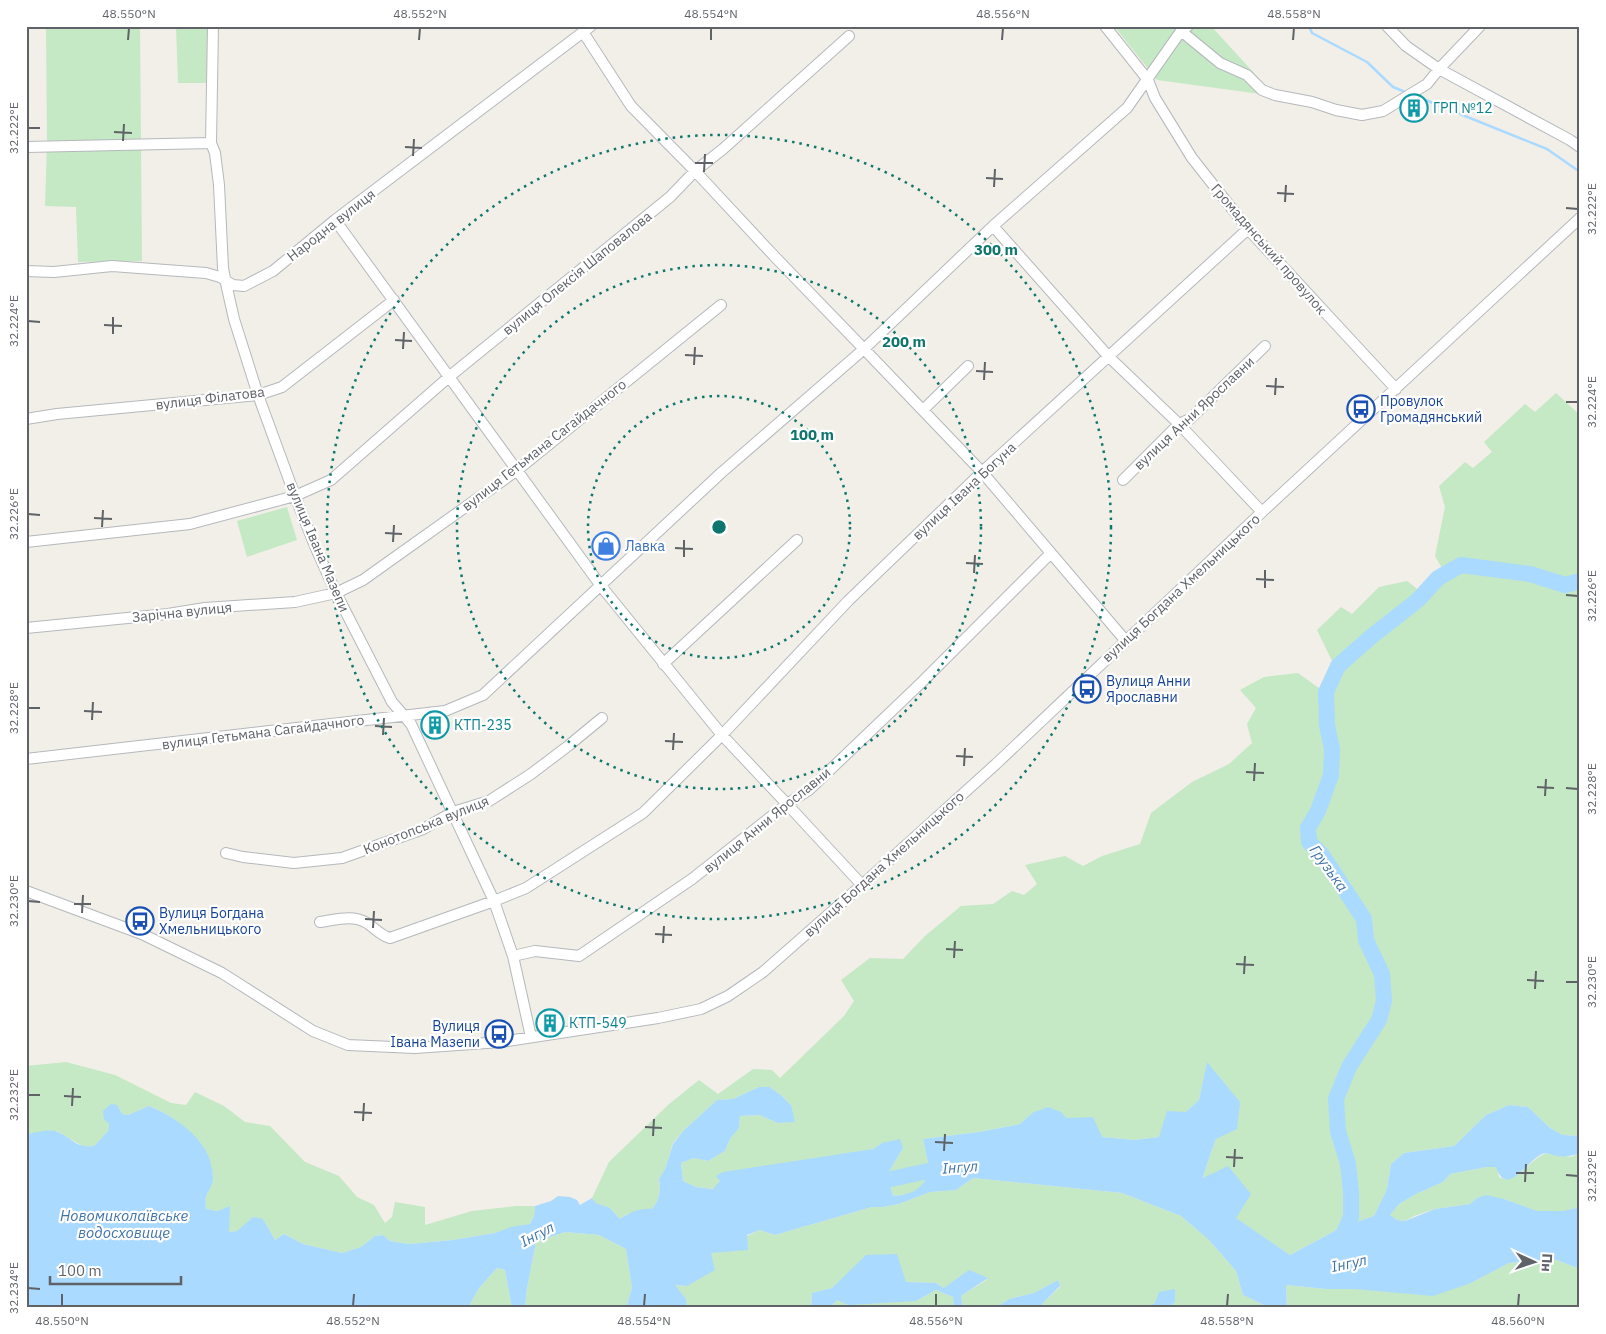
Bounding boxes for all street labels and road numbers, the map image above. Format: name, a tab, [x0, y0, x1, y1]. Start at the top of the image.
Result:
street label: Громадянський провулок	[1207, 180, 1331, 318]
street label: Народна вулиця	[283, 185, 379, 265]
street label: вулиця Олексія Шаповалова	[499, 207, 656, 339]
street label: вулиця Анни Ярославни	[1130, 352, 1258, 474]
street label: вулиця Гетьмана Сагайдачного	[458, 375, 630, 515]
street label: вулиця Філатова	[154, 382, 266, 414]
street label: вулиця Івана Богуна	[908, 438, 1020, 544]
street label: вулиця Івана Мазепи	[282, 479, 354, 615]
street label: вулиця Богдана Хмельницького	[1098, 510, 1264, 666]
street label: Зарічна вулиця	[131, 598, 233, 626]
street label: вулиця Гетьмана Сагайдачного	[161, 711, 365, 753]
street label: вулиця Анни Ярославни	[700, 763, 834, 877]
street label: вулиця Богдана Хмельницького	[800, 787, 968, 941]
street label: Конотопська вулиця	[360, 792, 492, 858]

